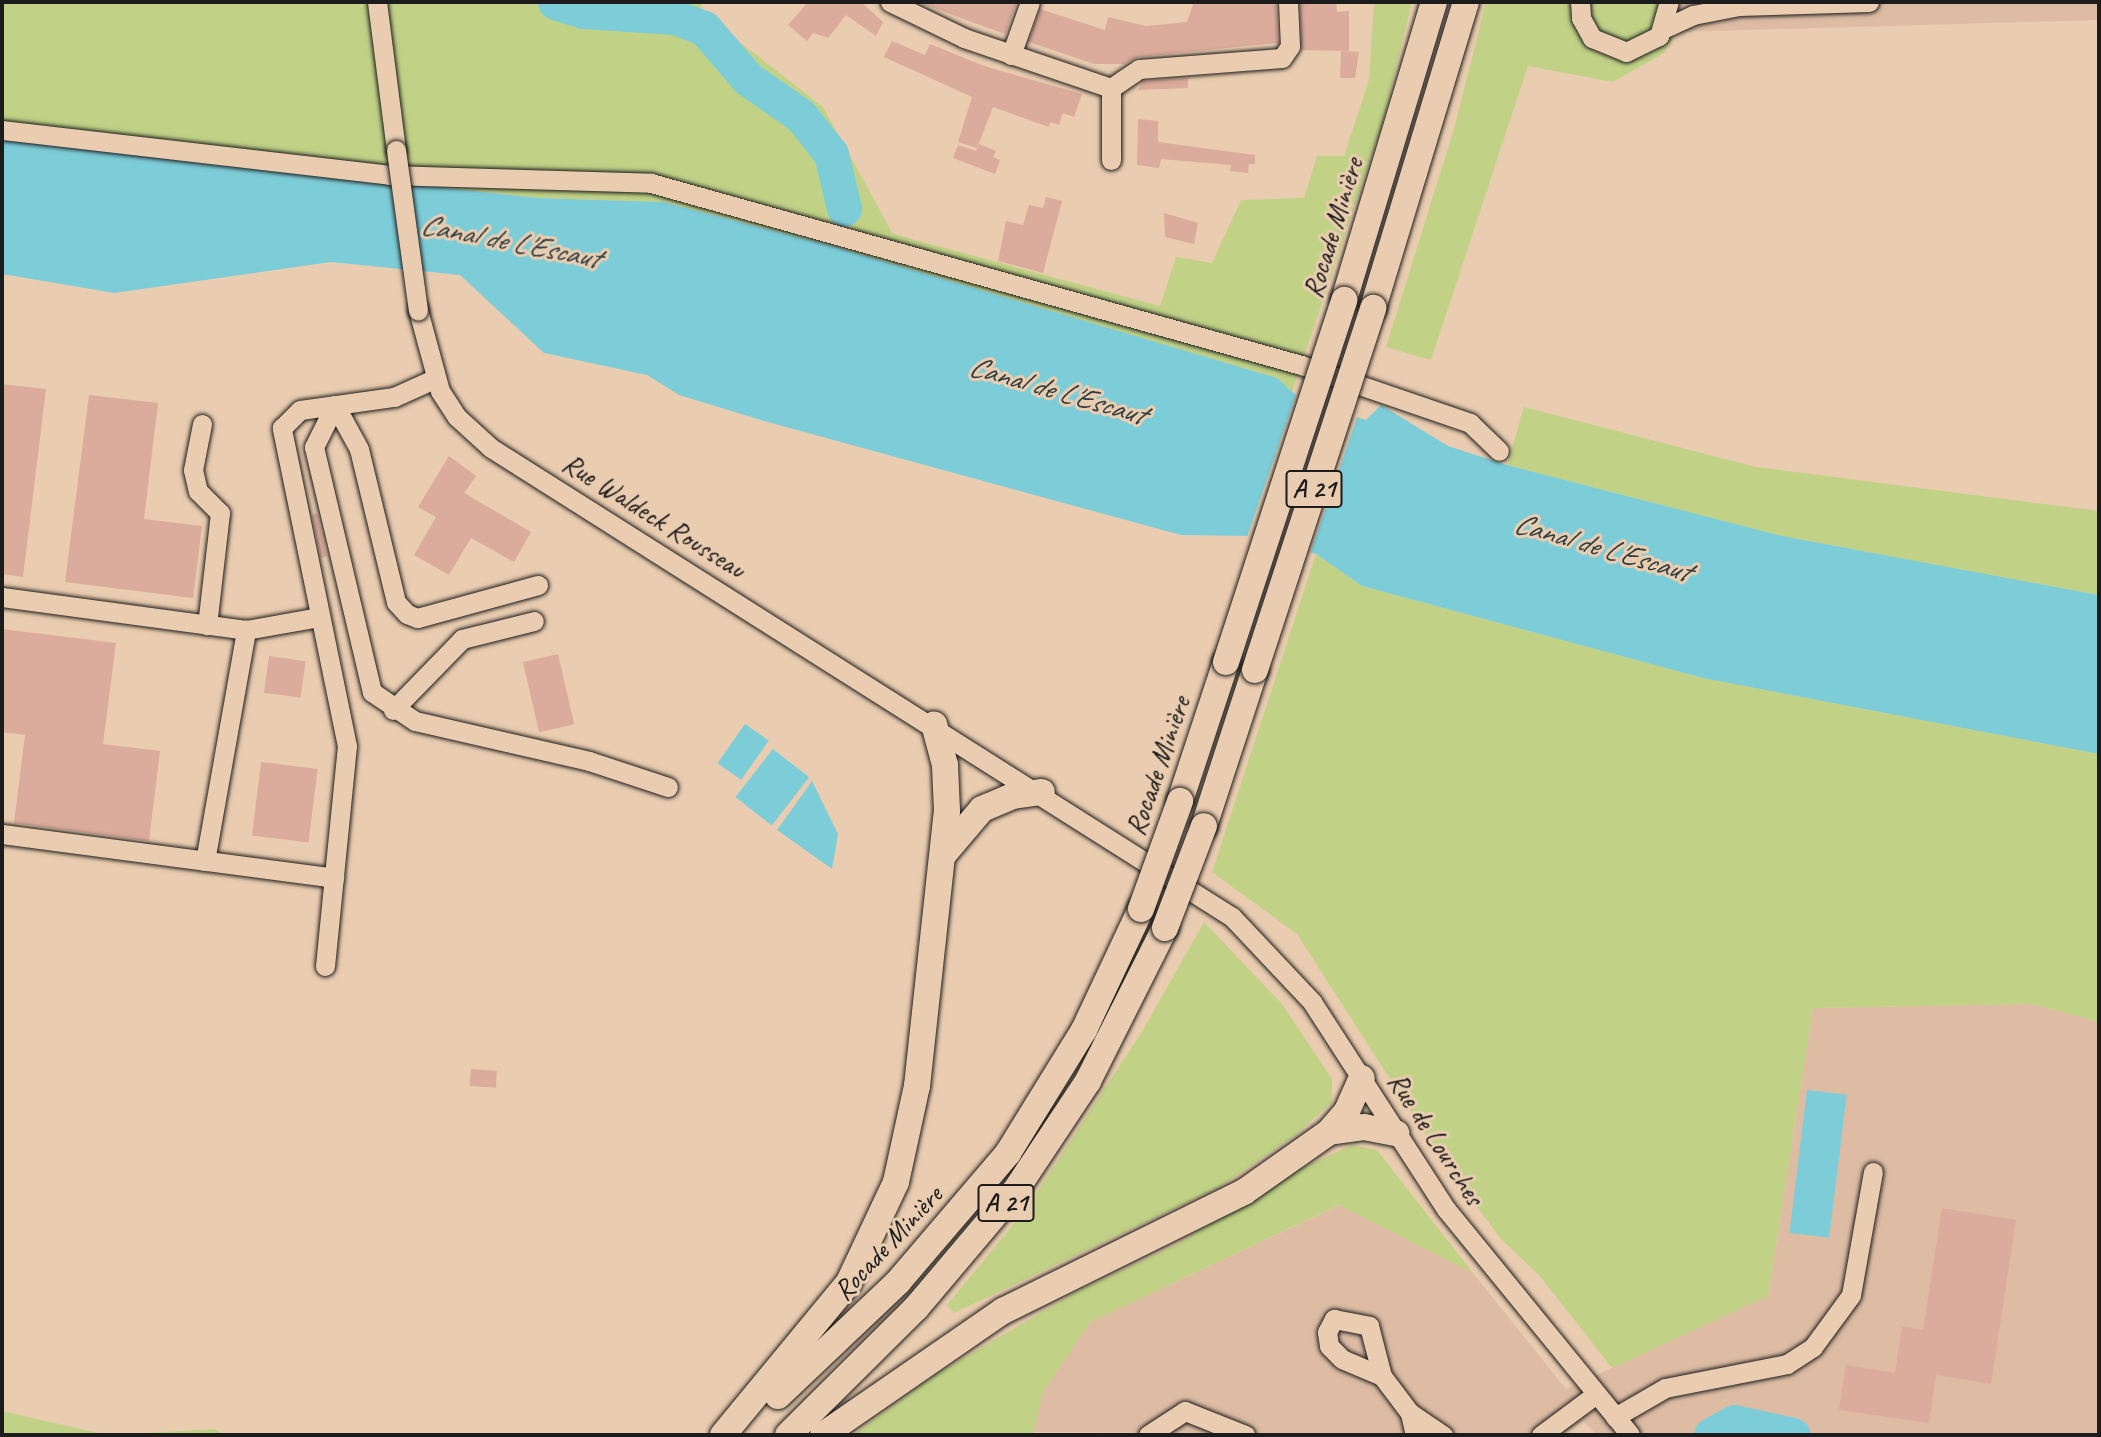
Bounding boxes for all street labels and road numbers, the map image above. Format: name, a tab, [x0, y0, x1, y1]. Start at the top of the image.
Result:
street label: Rocade Minière	[1296, 154, 1370, 302]
street label: Rue Waldeck Rousseau	[556, 446, 752, 586]
road number: A 21	[1284, 467, 1344, 512]
street label: Rocade Minière	[1119, 692, 1197, 840]
street label: Rue de Lourches	[1381, 1067, 1491, 1211]
street label: Rocade Minière	[826, 1179, 950, 1307]
road number: A 21	[976, 1180, 1036, 1226]

